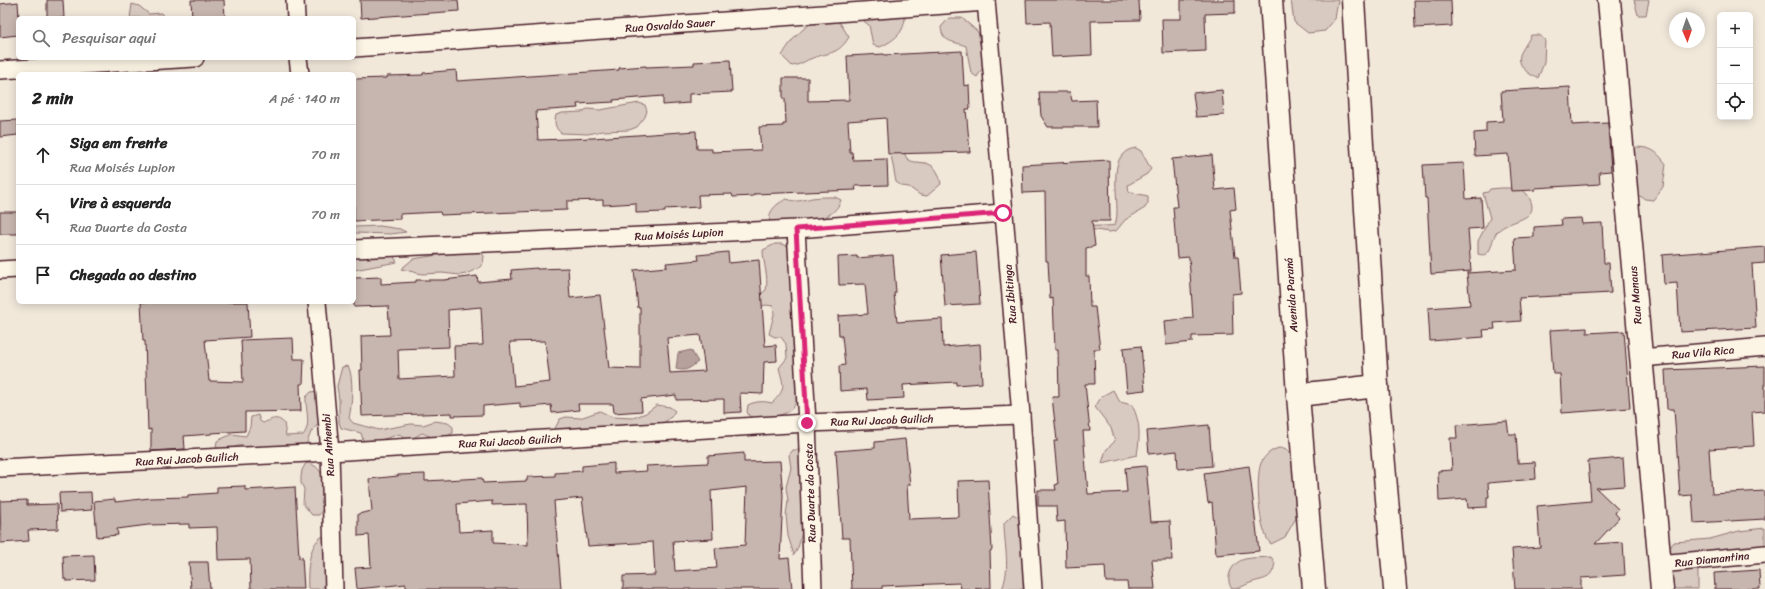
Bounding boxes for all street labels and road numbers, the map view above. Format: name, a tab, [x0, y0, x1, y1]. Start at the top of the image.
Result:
street label: Rua Osvaldo Sauer	[625, 13, 717, 38]
street label: Rua Moisés Lupion	[634, 223, 724, 246]
street label: Avenida Paraná	[1279, 257, 1304, 334]
street label: Rua Ibitinga	[998, 263, 1023, 324]
street label: Rua Manaus	[1623, 264, 1648, 325]
street label: Rua Vila Rica	[1671, 340, 1736, 365]
street label: Rua Rui Jacob Guilich	[830, 409, 934, 432]
street label: Rua Anhembi	[317, 412, 340, 477]
street label: Rua Rui Jacob Guilich	[458, 429, 562, 454]
street label: Rua Duarte da Costa	[799, 443, 822, 543]
street label: Rua Rui Jacob Guilich	[135, 447, 239, 472]
street label: Rua Diamantina	[1674, 546, 1751, 573]

